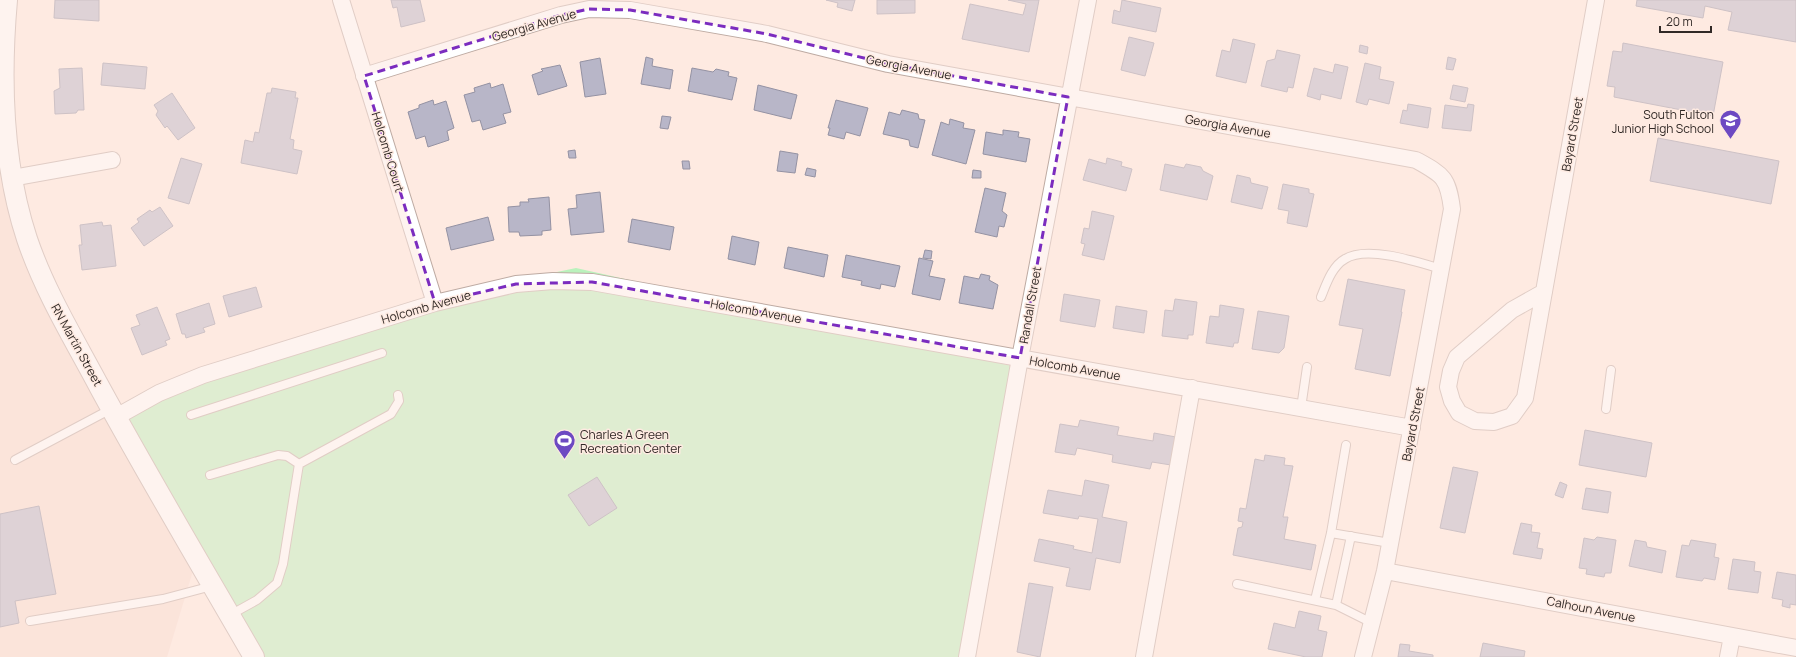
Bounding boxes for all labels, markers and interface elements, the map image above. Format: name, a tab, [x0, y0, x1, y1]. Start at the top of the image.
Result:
street label: Georgia Avenue	[490, 5, 578, 45]
scale bar	[1660, 8, 1711, 34]
text: 20 m	[1666, 13, 1693, 30]
street label: Georgia Avenue	[865, 50, 953, 84]
street label: Bayard Street	[1557, 95, 1587, 173]
place label: South Fulton Junior High School	[1612, 106, 1714, 137]
school or university icon: South Fulton Junior High School	[1717, 108, 1743, 141]
street label: Holcomb Court	[368, 110, 408, 194]
street label: Georgia Avenue	[1184, 110, 1272, 142]
street label: Randall Street	[1015, 265, 1045, 345]
street label: Holcomb Avenue	[379, 286, 473, 328]
street label: Holcomb Avenue	[709, 295, 803, 327]
street label: RN Martin Street	[47, 301, 107, 389]
street label: Holcomb Avenue	[1028, 352, 1122, 384]
street label: Bayard Street	[1397, 385, 1429, 463]
place label: Charles A Green Recreation Center	[580, 426, 682, 457]
sports icon: Charles A Green Recreation Center	[552, 428, 578, 461]
street label: Calhoun Avenue	[1545, 592, 1637, 626]

